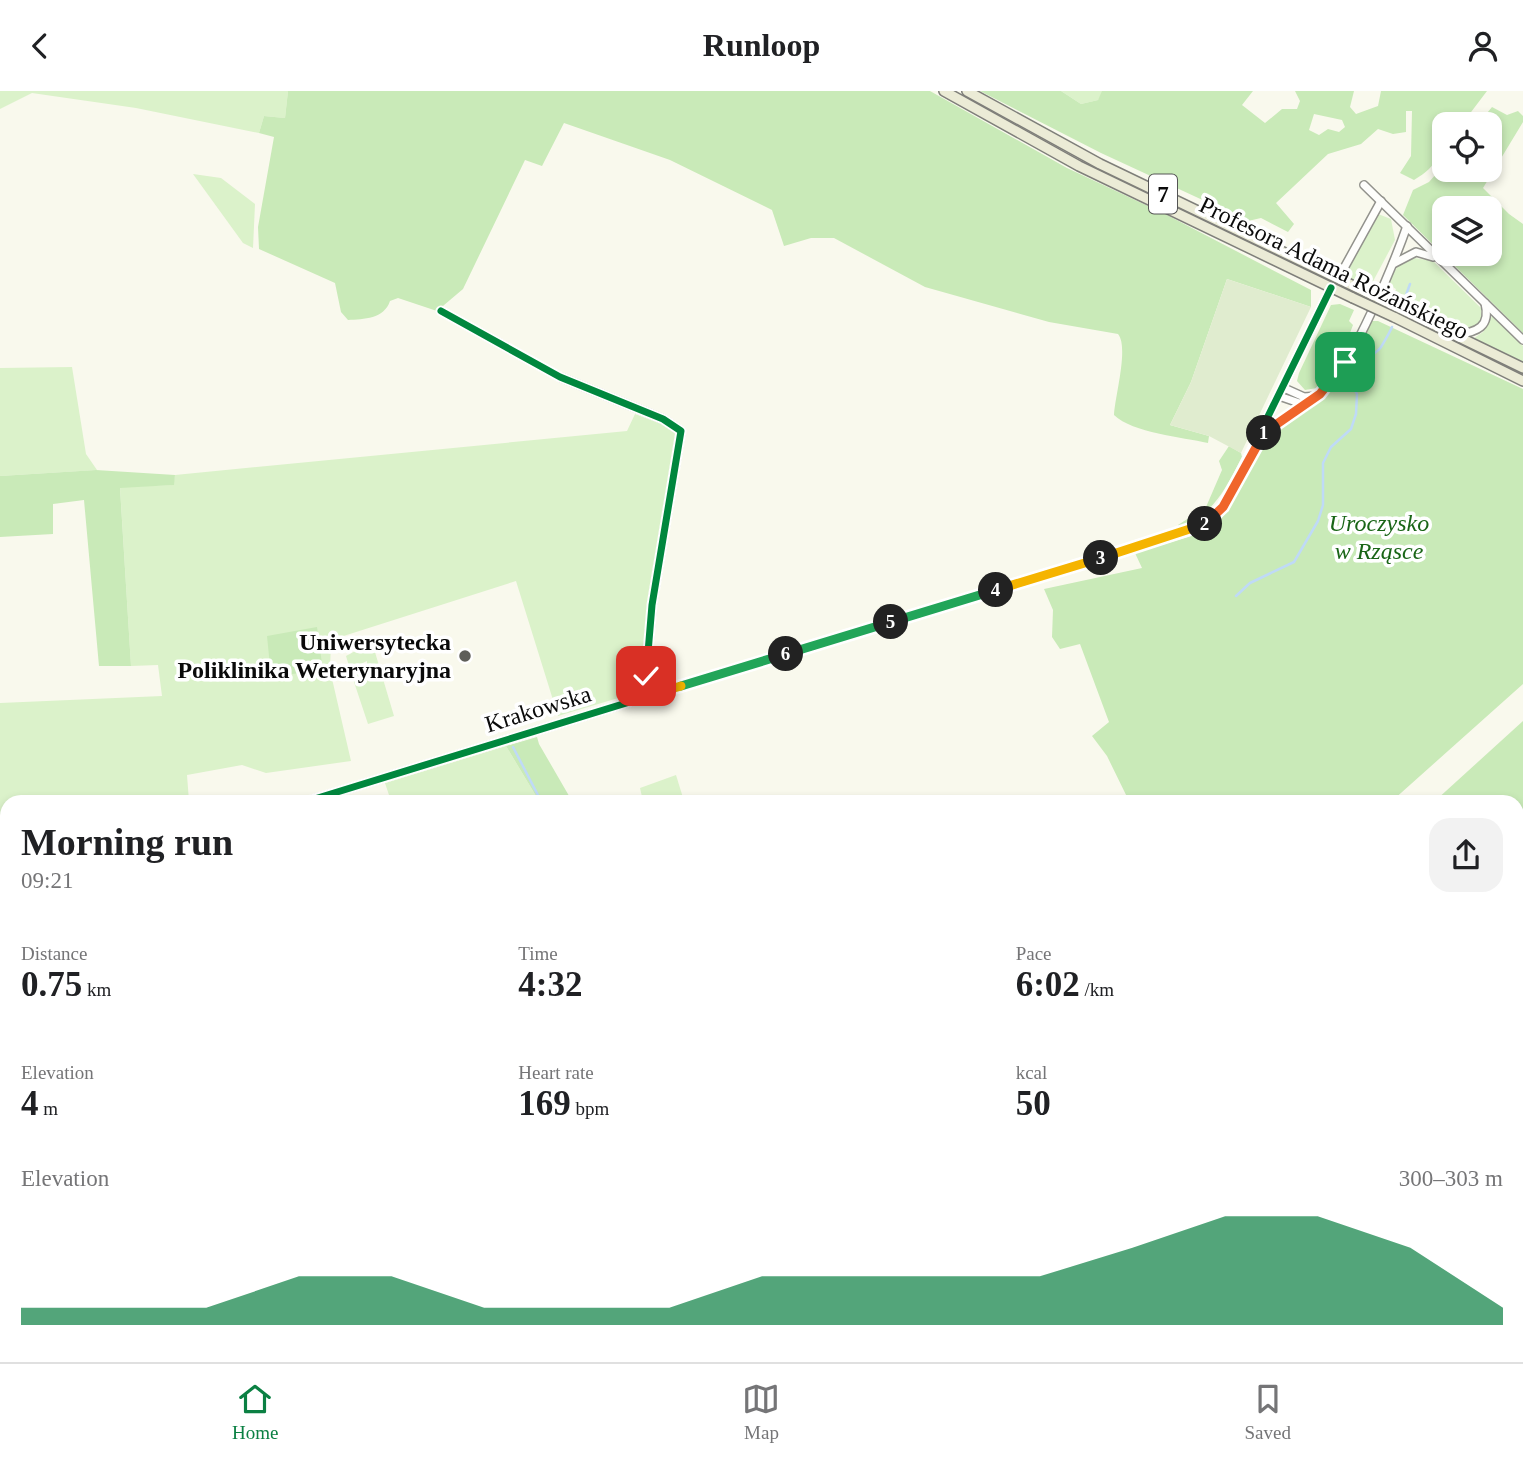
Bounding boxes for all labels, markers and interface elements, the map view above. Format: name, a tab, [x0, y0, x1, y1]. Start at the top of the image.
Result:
icon: back	[21, 27, 59, 65]
text: Runloop	[703, 27, 820, 63]
icon: person	[1464, 27, 1502, 65]
map controls	[1432, 112, 1502, 266]
button: locate	[1432, 112, 1502, 182]
road number: 7	[1149, 174, 1177, 213]
street label: Profesora Adama Rożańskiego	[1195, 191, 1473, 345]
button: layers	[1432, 196, 1502, 266]
pin	[1315, 332, 1375, 392]
icon: arrive	[1326, 343, 1364, 381]
pin: 1	[1246, 415, 1282, 451]
text: 1	[1259, 422, 1268, 443]
pin: 2	[1188, 507, 1222, 541]
park label: Uroczysko w Rząsce	[1329, 510, 1429, 564]
text: 2	[1200, 513, 1209, 534]
pin: 3	[1084, 540, 1118, 575]
text: 3	[1096, 547, 1105, 568]
pin: 4	[978, 573, 1014, 607]
text: 4	[991, 579, 1000, 600]
pin: 5	[874, 605, 908, 639]
text: 5	[886, 611, 895, 632]
place label: Uniwersytecka Poliklinika Weterynaryjna	[177, 629, 451, 683]
pin: 6	[768, 637, 804, 671]
text: 6	[781, 643, 790, 664]
pin	[616, 646, 676, 706]
marker: Uniwersytecka Poliklinika Weterynaryjna	[457, 648, 473, 664]
icon: check	[627, 657, 665, 695]
street label: Krakowska	[482, 680, 594, 737]
button: share	[1429, 818, 1503, 892]
text: Morning run	[21, 821, 233, 863]
text: 09:21	[21, 868, 73, 893]
text: Distance	[21, 943, 87, 964]
text: Time	[518, 943, 558, 964]
text: Pace	[1016, 943, 1052, 964]
text: 0.75	[21, 965, 82, 1004]
text: 4:32	[518, 965, 582, 1004]
text: 6:02	[1016, 965, 1080, 1004]
text: km	[82, 979, 111, 1000]
text: /km	[1080, 979, 1114, 1000]
text: Elevation	[21, 1062, 94, 1083]
text: Heart rate	[518, 1062, 594, 1083]
text: kcal	[1016, 1062, 1047, 1083]
text: 4	[21, 1084, 39, 1123]
text: 169	[518, 1084, 571, 1123]
text: 50	[1016, 1084, 1051, 1123]
text: m	[39, 1098, 58, 1119]
text: bpm	[571, 1098, 609, 1119]
text: Elevation	[21, 1166, 109, 1191]
text: 300–303 m	[1399, 1166, 1503, 1191]
tab: Home	[232, 1380, 278, 1444]
tab: Map	[742, 1380, 780, 1444]
tab: Saved	[1245, 1380, 1291, 1444]

